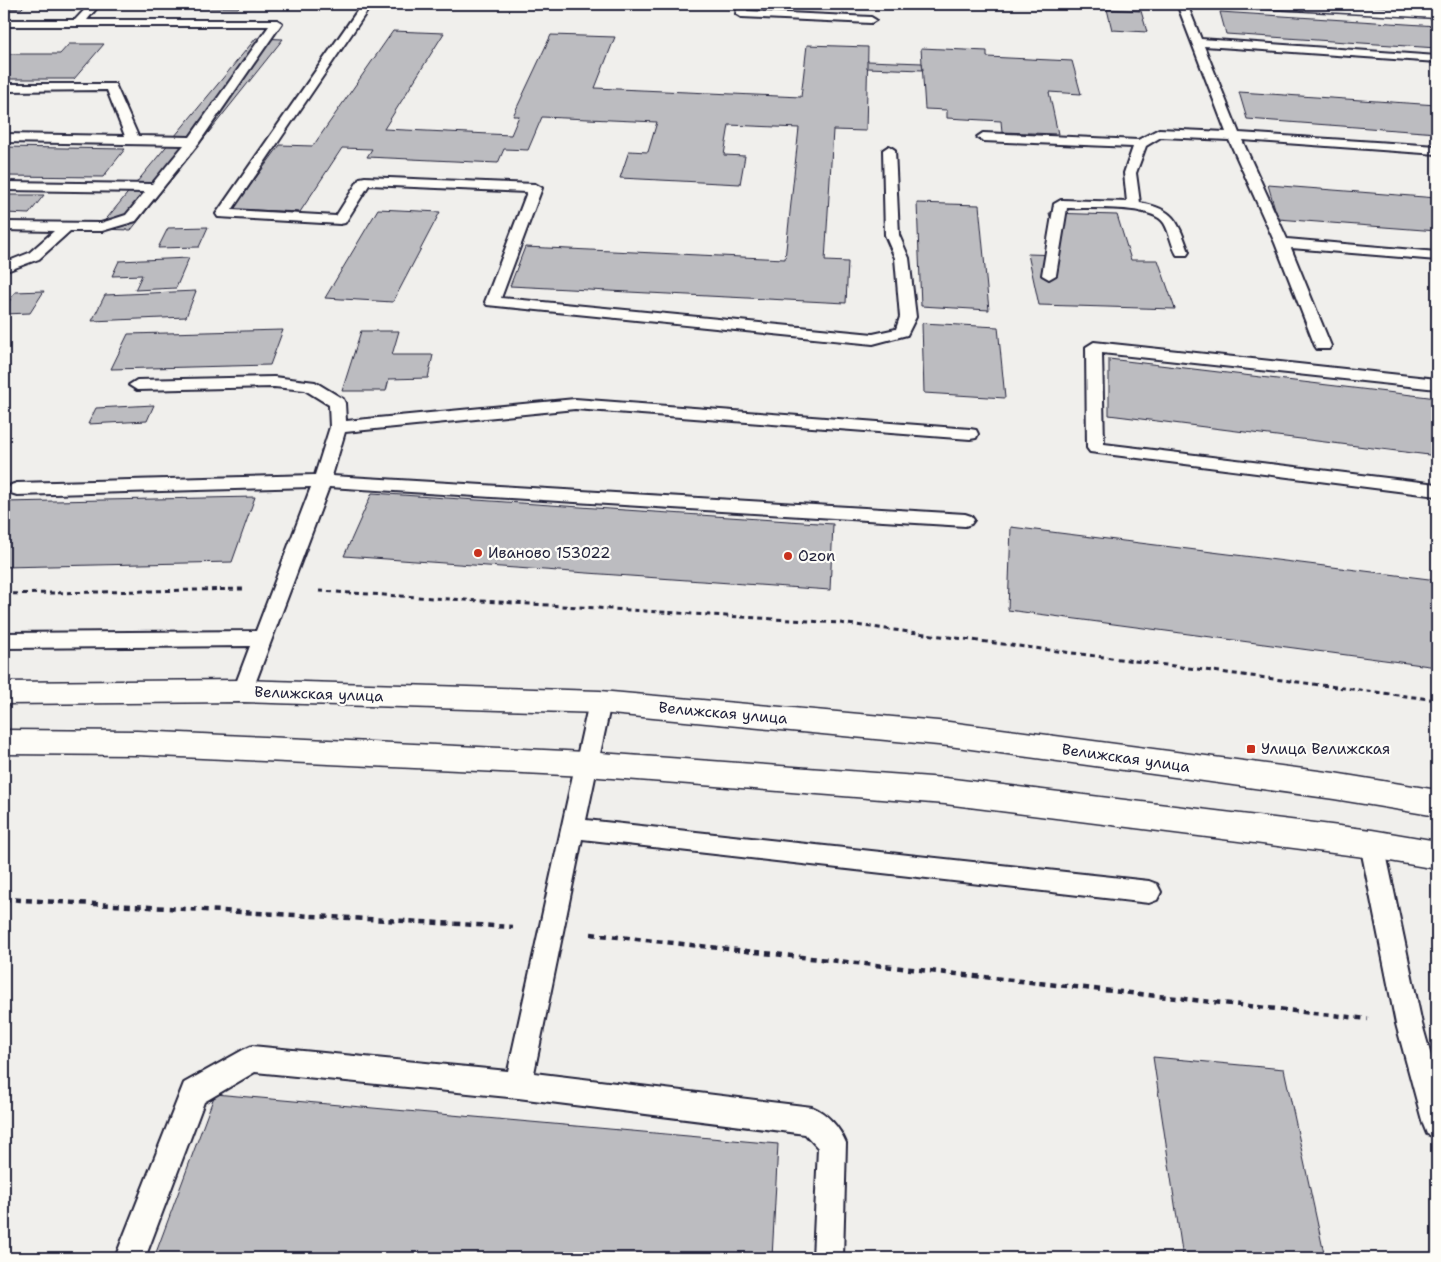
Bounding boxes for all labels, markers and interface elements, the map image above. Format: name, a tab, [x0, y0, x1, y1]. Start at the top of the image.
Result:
place label: Иваново 153022	[488, 543, 611, 563]
place label: Ozon	[798, 546, 835, 566]
marker: Иваново 153022	[472, 547, 484, 559]
marker: Ozon	[782, 550, 794, 562]
street label: Велижская улица	[254, 682, 385, 706]
street label: Велижская улица	[658, 697, 789, 729]
street label: Велижская улица	[1061, 739, 1192, 777]
place label: Улица Велижская	[1261, 739, 1390, 759]
marker: Улица Велижская	[1245, 743, 1257, 755]

